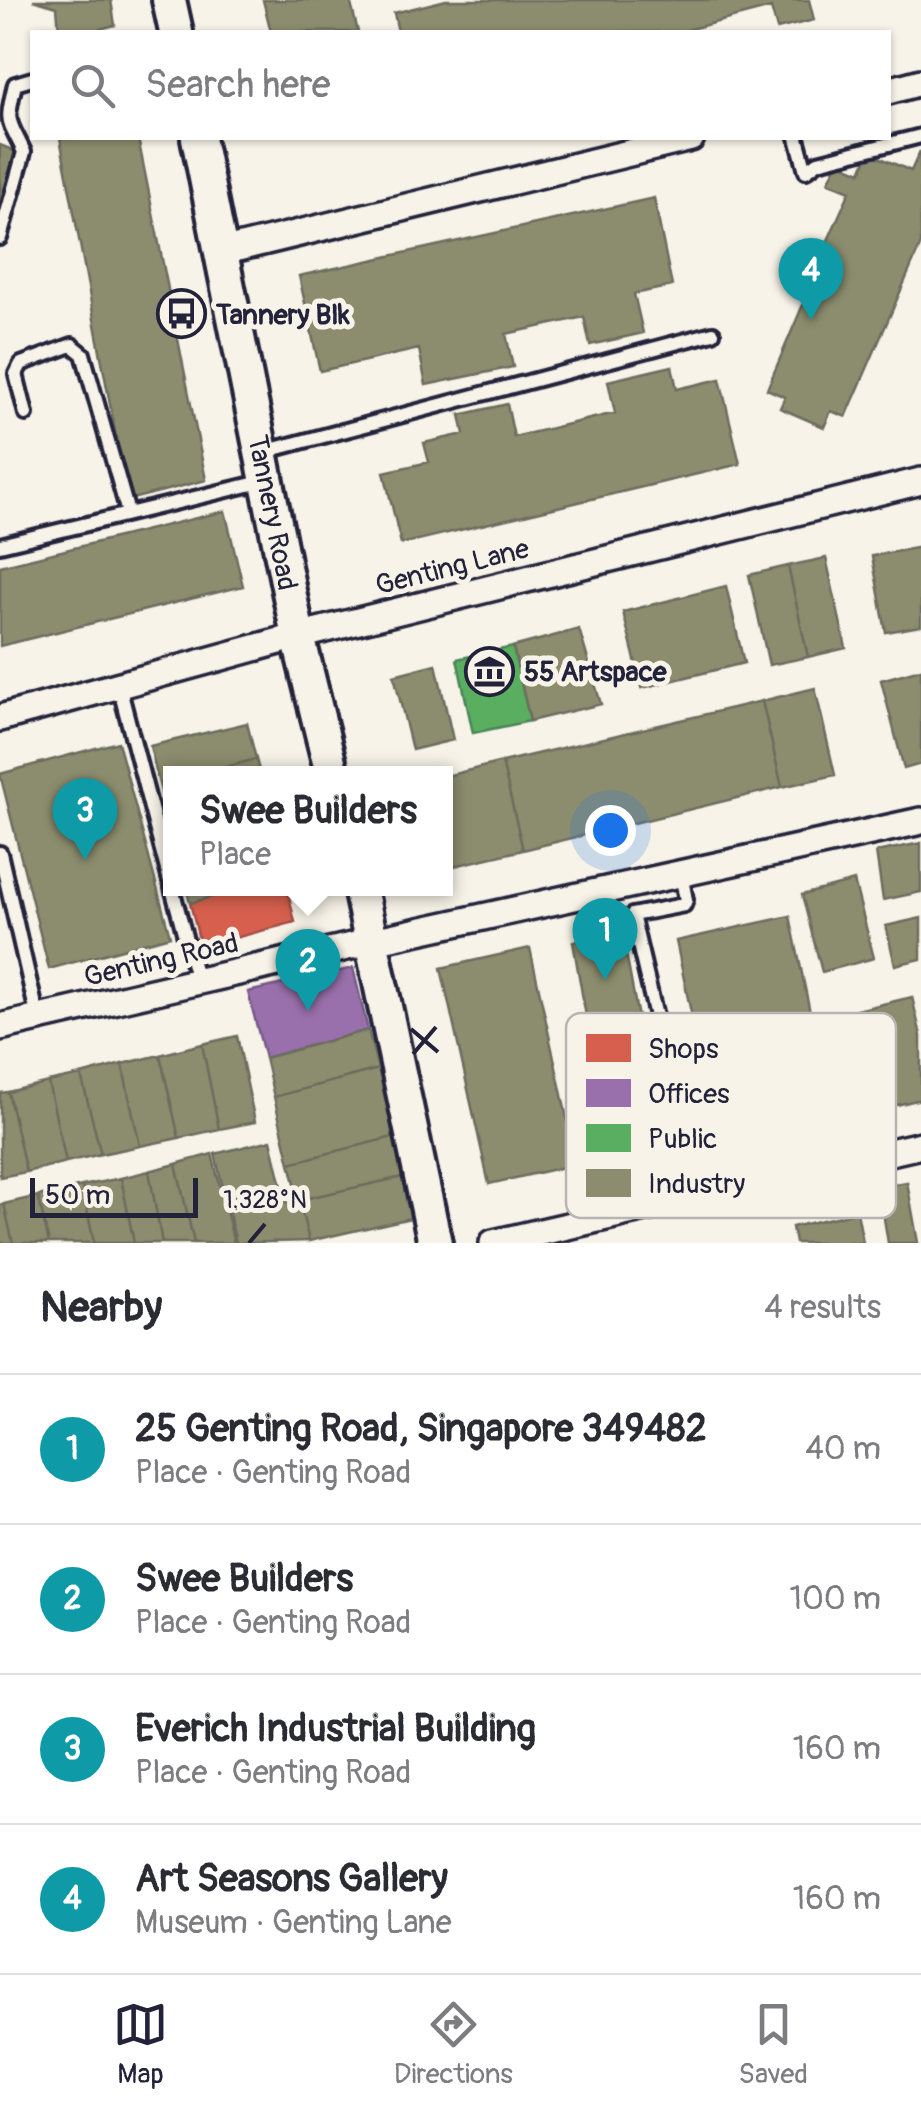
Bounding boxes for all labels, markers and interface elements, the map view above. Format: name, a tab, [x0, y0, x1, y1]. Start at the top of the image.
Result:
search box	[30, 30, 891, 140]
icon: search	[65, 58, 120, 113]
text: Search here	[145, 61, 331, 109]
pin: 4	[778, 238, 844, 320]
bus stop icon: Tannery Blk	[155, 288, 207, 340]
place label: Tannery Blk	[215, 298, 350, 333]
street label: Tannery Road	[239, 432, 304, 594]
street label: Genting Lane	[372, 531, 533, 603]
museum icon: 55 Artspace	[463, 645, 515, 697]
place label: 55 Artspace	[524, 655, 668, 690]
popup	[163, 766, 453, 896]
pin: 3	[52, 778, 118, 860]
text: Swee Builders	[199, 787, 417, 835]
your location	[585, 805, 636, 856]
text: Place	[199, 835, 271, 875]
pin: 1	[572, 898, 638, 980]
street label: Genting Road	[81, 926, 242, 995]
pin: 2	[276, 928, 340, 1011]
legend	[566, 1013, 896, 1218]
text: Shops	[648, 1032, 719, 1067]
text: Offices	[648, 1077, 730, 1112]
text: Public	[648, 1122, 717, 1157]
text: Industry	[648, 1167, 745, 1202]
scale bar	[30, 1173, 198, 1218]
text: 50 m	[45, 1178, 110, 1213]
text: 1.328°N	[223, 1185, 307, 1216]
text: Nearby	[40, 1282, 162, 1334]
text: 4 results	[764, 1288, 881, 1328]
text: 25 Genting Road, Singapore 349482	[135, 1405, 707, 1453]
text: 1	[66, 1429, 79, 1469]
text: 40 m	[805, 1429, 881, 1469]
text: Place · Genting Road	[135, 1453, 411, 1493]
text: Swee Builders	[135, 1555, 353, 1603]
text: 2	[64, 1579, 81, 1619]
text: 100 m	[789, 1579, 881, 1619]
text: Place · Genting Road	[135, 1603, 411, 1643]
text: Everich Industrial Building	[135, 1705, 536, 1753]
text: 3	[64, 1729, 81, 1769]
text: 160 m	[793, 1729, 881, 1769]
text: Place · Genting Road	[135, 1753, 411, 1793]
text: Art Seasons Gallery	[135, 1855, 448, 1903]
text: 4	[63, 1879, 82, 1919]
text: 160 m	[793, 1879, 881, 1919]
text: Museum · Genting Lane	[135, 1903, 451, 1943]
tab: Map	[113, 1997, 168, 2092]
tab: Directions	[394, 1997, 513, 2092]
tab: Saved	[739, 1997, 808, 2092]

